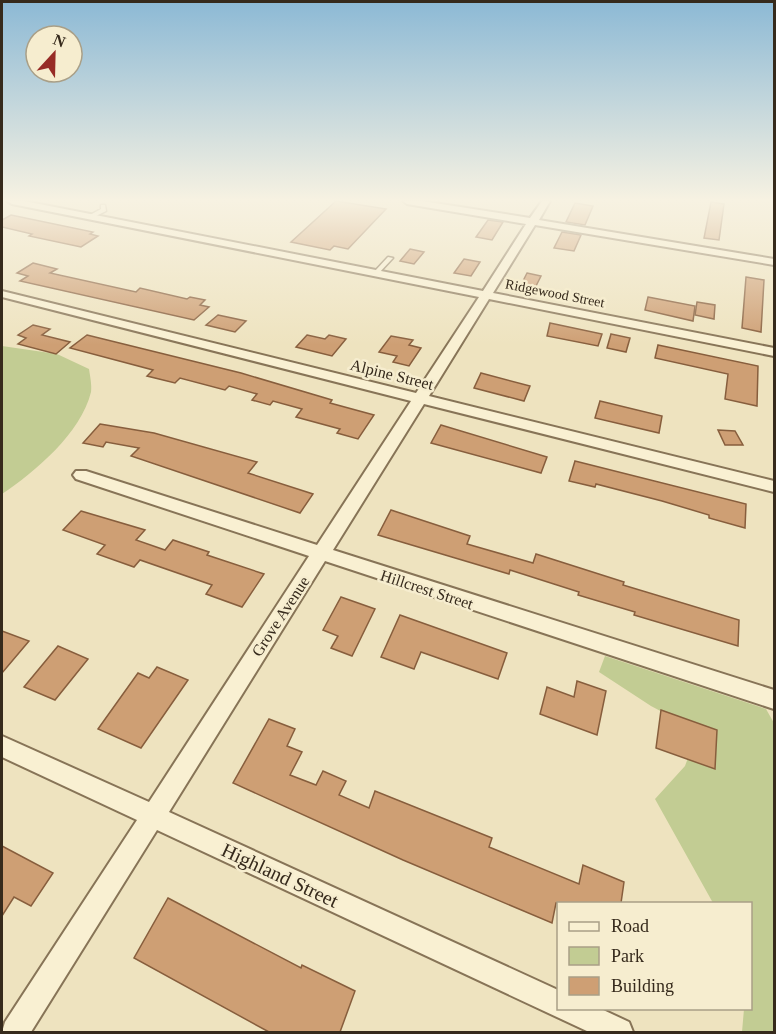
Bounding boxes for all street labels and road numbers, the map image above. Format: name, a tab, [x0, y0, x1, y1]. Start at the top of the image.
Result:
street label: Ridgewood Street	[504, 277, 606, 310]
street label: Alpine Street	[348, 356, 436, 394]
street label: Hillcrest Street	[378, 566, 476, 613]
street label: Grove Avenue	[248, 573, 313, 659]
street label: Highland Street	[218, 838, 342, 913]

